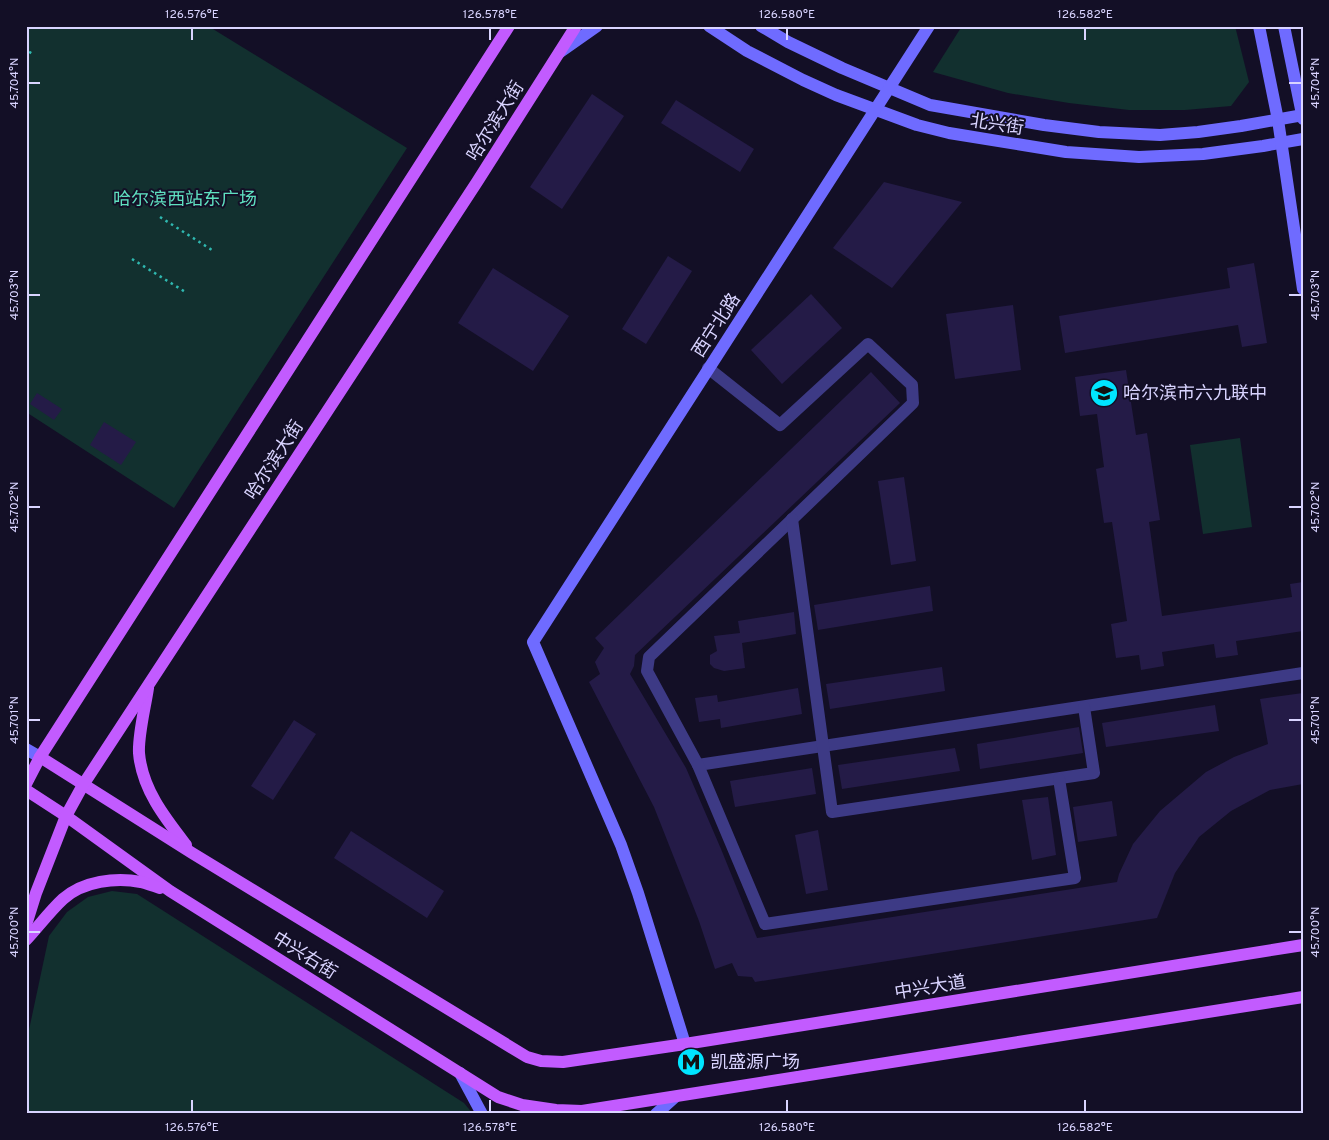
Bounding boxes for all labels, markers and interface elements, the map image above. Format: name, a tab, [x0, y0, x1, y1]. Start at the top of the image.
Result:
text: 126.576°E	[165, 7, 219, 23]
text: 126.578°E	[463, 7, 517, 23]
text: 126.580°E	[759, 7, 815, 23]
text: 126.582°E	[1057, 7, 1113, 23]
text: 45.704°N	[7, 58, 23, 108]
text: 45.704°N	[1308, 58, 1324, 108]
street label: 哈尔滨大街	[463, 78, 530, 166]
street label: 北兴街	[968, 110, 1025, 141]
park label: 哈尔滨西站东广场	[113, 189, 257, 212]
text: 45.703°N	[7, 270, 23, 320]
text: 45.703°N	[1308, 270, 1324, 320]
street label: 西宁北路	[688, 289, 747, 362]
school or university icon: 哈尔滨市六九联中	[1089, 378, 1119, 408]
place label: 哈尔滨市六九联中	[1123, 383, 1267, 406]
street label: 哈尔滨大街	[241, 417, 309, 505]
text: 45.702°N	[7, 482, 23, 532]
text: 45.702°N	[1308, 482, 1324, 532]
text: 45.701°N	[7, 696, 23, 744]
text: 45.701°N	[1308, 696, 1324, 744]
text: 45.700°N	[7, 906, 23, 958]
text: 45.700°N	[1308, 906, 1324, 958]
street label: 中兴右街	[268, 927, 341, 985]
street label: 中兴大道	[893, 971, 968, 1005]
metro station icon: 凯盛源广场	[676, 1047, 706, 1077]
place label: 凯盛源广场	[710, 1052, 800, 1075]
text: 126.576°E	[165, 1120, 219, 1136]
text: 126.578°E	[463, 1120, 517, 1136]
text: 126.580°E	[759, 1120, 815, 1136]
text: 126.582°E	[1057, 1120, 1113, 1136]

